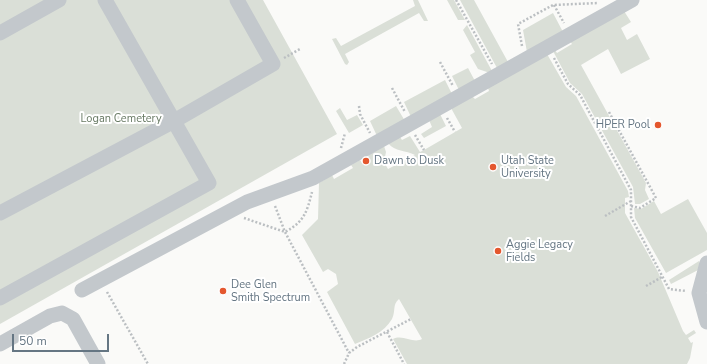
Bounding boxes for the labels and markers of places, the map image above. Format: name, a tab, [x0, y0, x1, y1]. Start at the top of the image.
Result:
place label: HPER Pool	[596, 118, 650, 132]
marker: HPER Pool	[653, 120, 663, 130]
place label: Dawn to Dusk	[374, 154, 444, 168]
place label: Utah State University	[501, 154, 554, 180]
marker: Dawn to Dusk	[361, 156, 371, 166]
marker: Utah State University	[488, 162, 498, 172]
place label: Aggie Legacy Fields	[506, 238, 573, 264]
marker: Aggie Legacy Fields	[493, 246, 503, 256]
place label: Dee Glen Smith Spectrum	[231, 278, 310, 304]
marker: Dee Glen Smith Spectrum	[218, 286, 228, 296]

